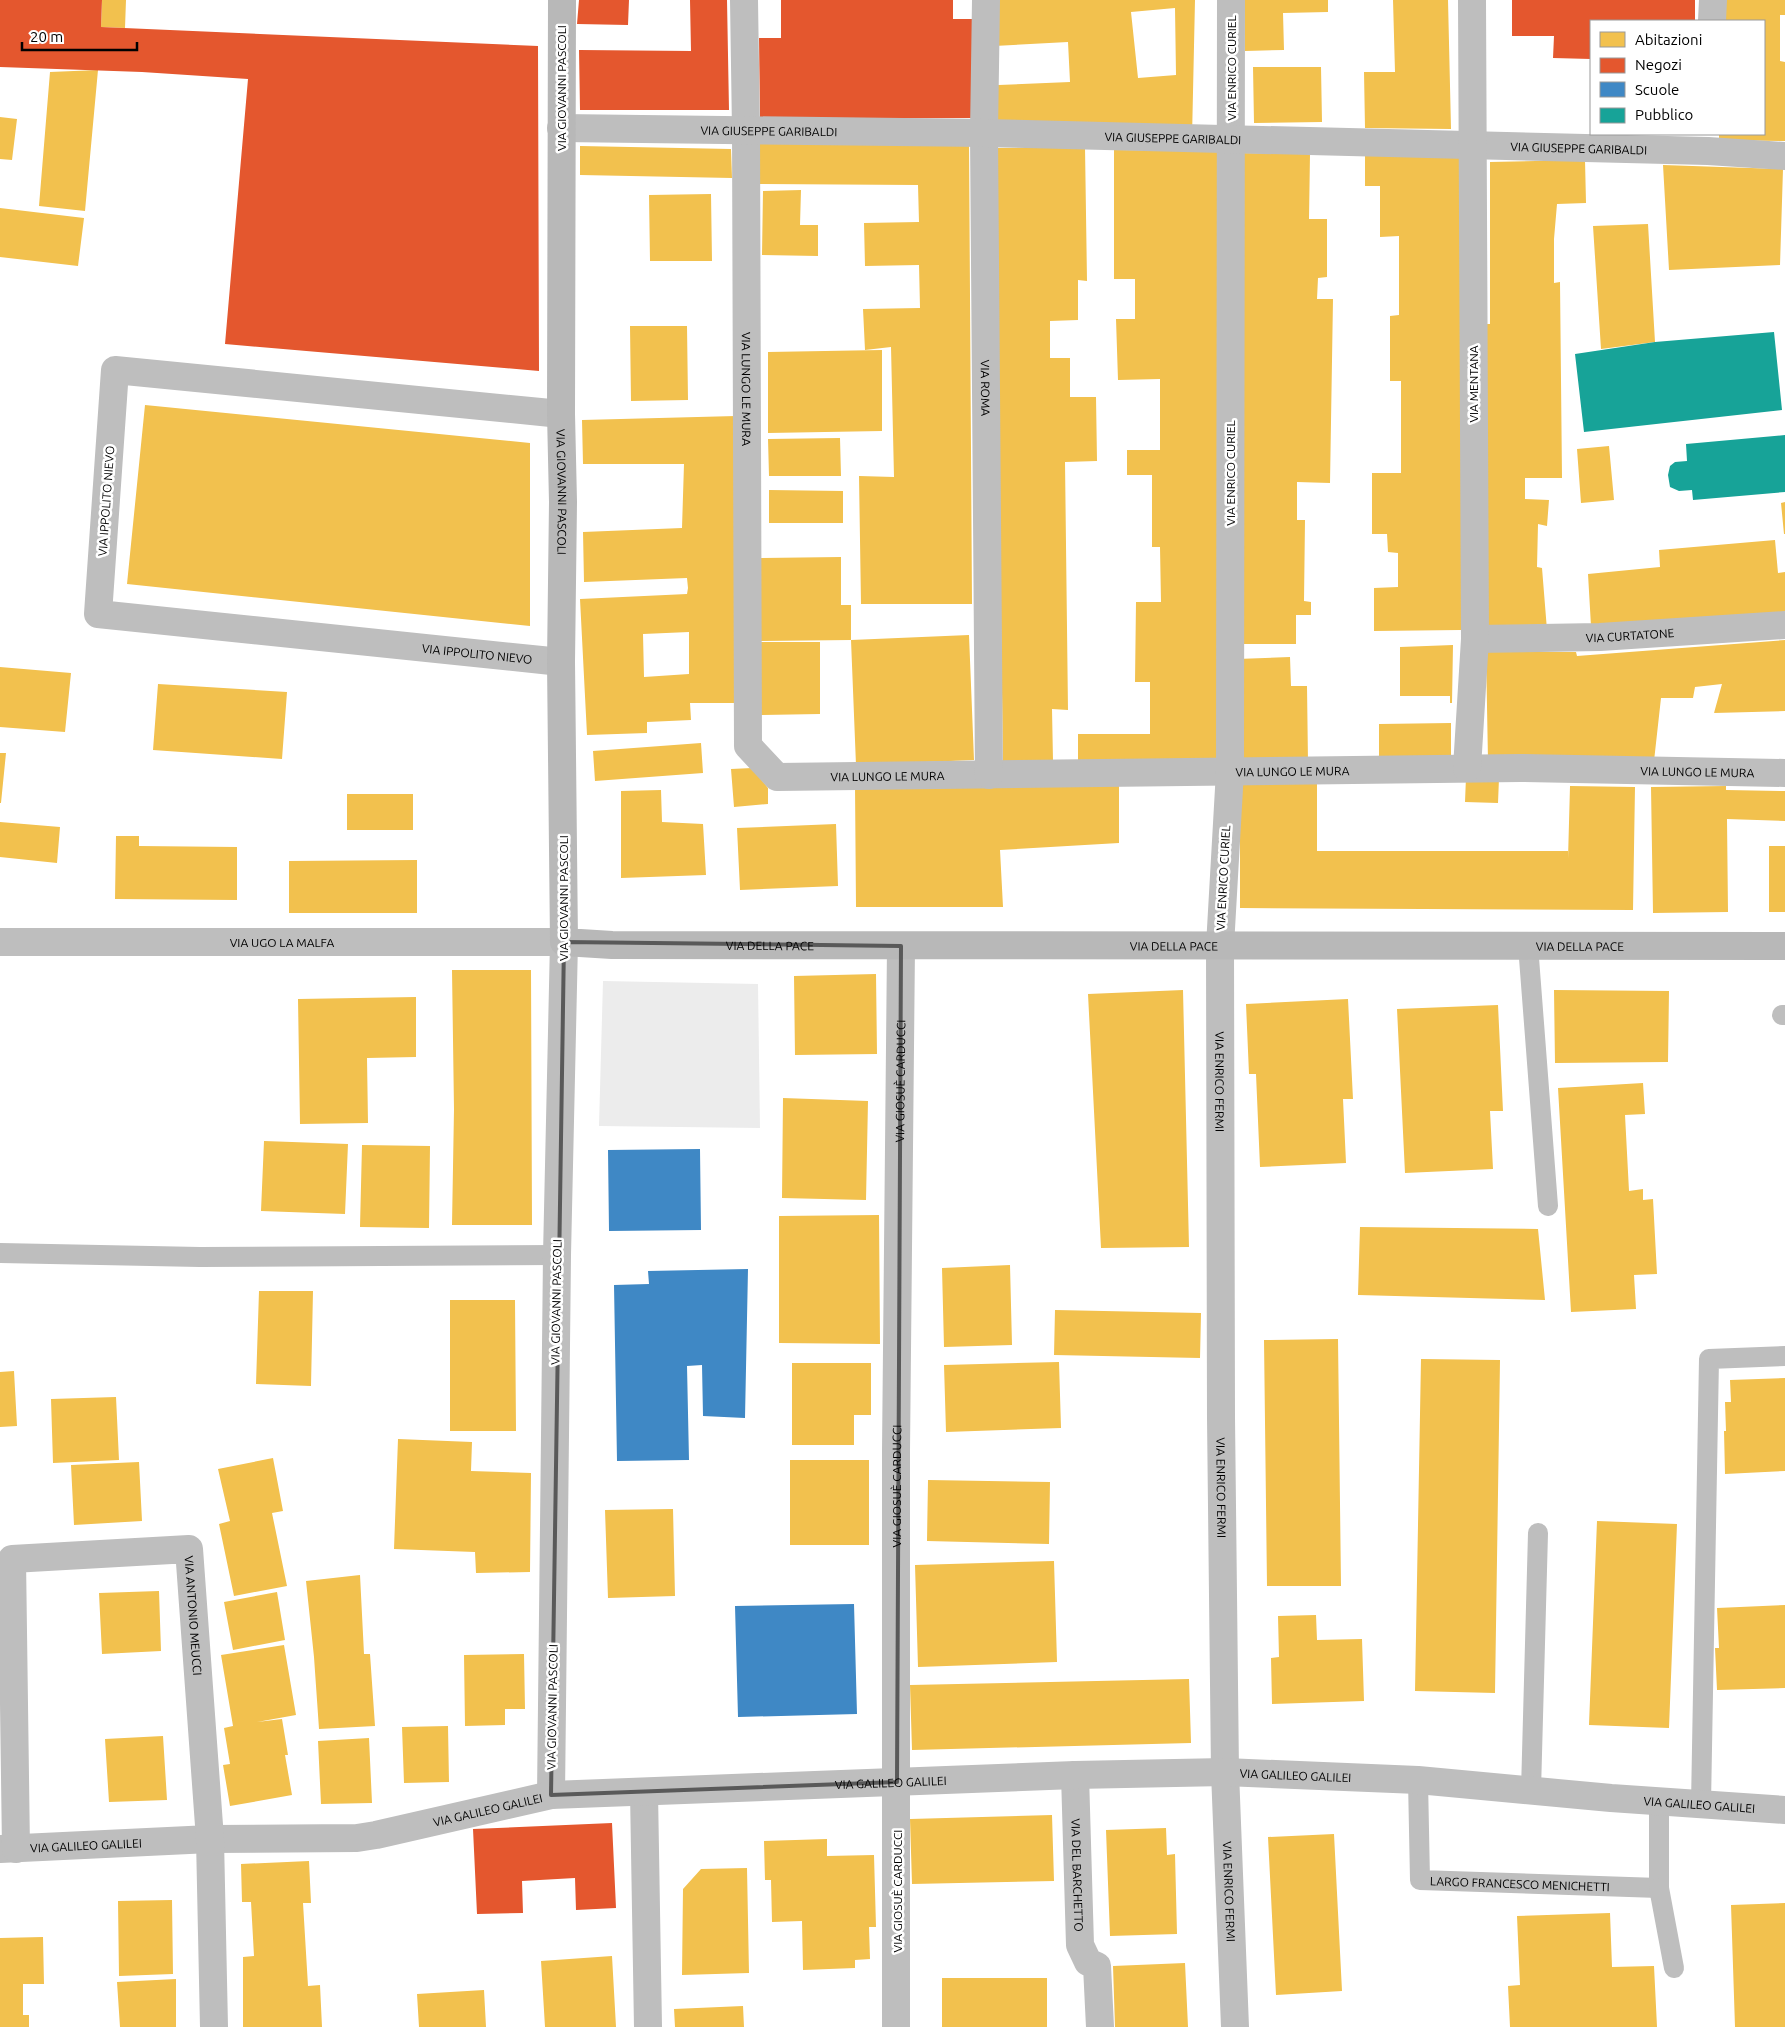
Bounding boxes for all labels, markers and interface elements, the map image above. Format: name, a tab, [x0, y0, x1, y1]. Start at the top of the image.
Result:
street label: VIA ENRICO CURIEL	[1225, 15, 1238, 121]
scale bar	[22, 20, 138, 52]
legend	[1590, 20, 1765, 135]
street label: VIA GIOVANNI PASCOLI	[555, 25, 568, 151]
text: 20 m	[30, 28, 63, 45]
text: Abitazioni	[1635, 31, 1702, 48]
text: Negozi	[1635, 56, 1682, 73]
text: Scuole	[1635, 81, 1679, 98]
text: Pubblico	[1635, 106, 1693, 123]
street label: VIA GIUSEPPE GARIBALDI	[700, 123, 837, 138]
street label: VIA GIUSEPPE GARIBALDI	[1104, 129, 1241, 146]
street label: VIA GIUSEPPE GARIBALDI	[1510, 140, 1647, 156]
street label: VIA LUNGO LE MURA	[740, 332, 754, 446]
street label: VIA MENTANA	[1467, 345, 1480, 423]
street label: VIA ROMA	[979, 360, 993, 416]
street label: VIA ENRICO CURIEL	[1224, 420, 1237, 526]
street label: VIA GIOVANNI PASCOLI	[555, 429, 570, 555]
street label: VIA IPPOLITO NIEVO	[96, 445, 116, 557]
street label: VIA CURTATONE	[1586, 626, 1675, 644]
street label: VIA IPPOLITO NIEVO	[421, 641, 533, 666]
street label: VIA LUNGO LE MURA	[1235, 764, 1350, 778]
street label: VIA LUNGO LE MURA	[1640, 764, 1755, 779]
street label: VIA LUNGO LE MURA	[830, 768, 945, 783]
street label: VIA ENRICO CURIEL	[1214, 825, 1232, 931]
street label: VIA GIOVANNI PASCOLI	[557, 835, 570, 961]
street label: VIA UGO LA MALFA	[230, 936, 334, 949]
street label: VIA DELLA PACE	[726, 939, 814, 952]
street label: VIA DELLA PACE	[1130, 939, 1218, 952]
street label: VIA DELLA PACE	[1536, 939, 1624, 952]
street label: VIA GIOSUÈ CARDUCCI	[893, 1019, 907, 1143]
street label: VIA ENRICO FERMI	[1214, 1031, 1227, 1132]
street label: VIA GIOVANNI PASCOLI	[548, 1239, 564, 1365]
street label: VIA GIOSUÈ CARDUCCI	[890, 1424, 903, 1547]
street label: VIA ENRICO FERMI	[1215, 1437, 1229, 1538]
street label: VIA ANTONIO MEUCCI	[183, 1555, 205, 1676]
street label: VIA GIOVANNI PASCOLI	[544, 1644, 560, 1770]
street label: VIA GALILEO GALILEI	[1239, 1766, 1352, 1784]
street label: VIA GALILEO GALILEI	[835, 1773, 947, 1791]
street label: VIA GALILEO GALILEI	[432, 1791, 544, 1828]
street label: VIA GALILEO GALILEI	[1643, 1794, 1756, 1814]
street label: VIA DEL BARCHETTO	[1070, 1818, 1086, 1932]
street label: VIA GIOSUÈ CARDUCCI	[891, 1830, 904, 1952]
street label: VIA GALILEO GALILEI	[30, 1836, 142, 1854]
street label: VIA ENRICO FERMI	[1221, 1841, 1238, 1942]
street label: LARGO FRANCESCO MENICHETTI	[1430, 1874, 1610, 1893]

